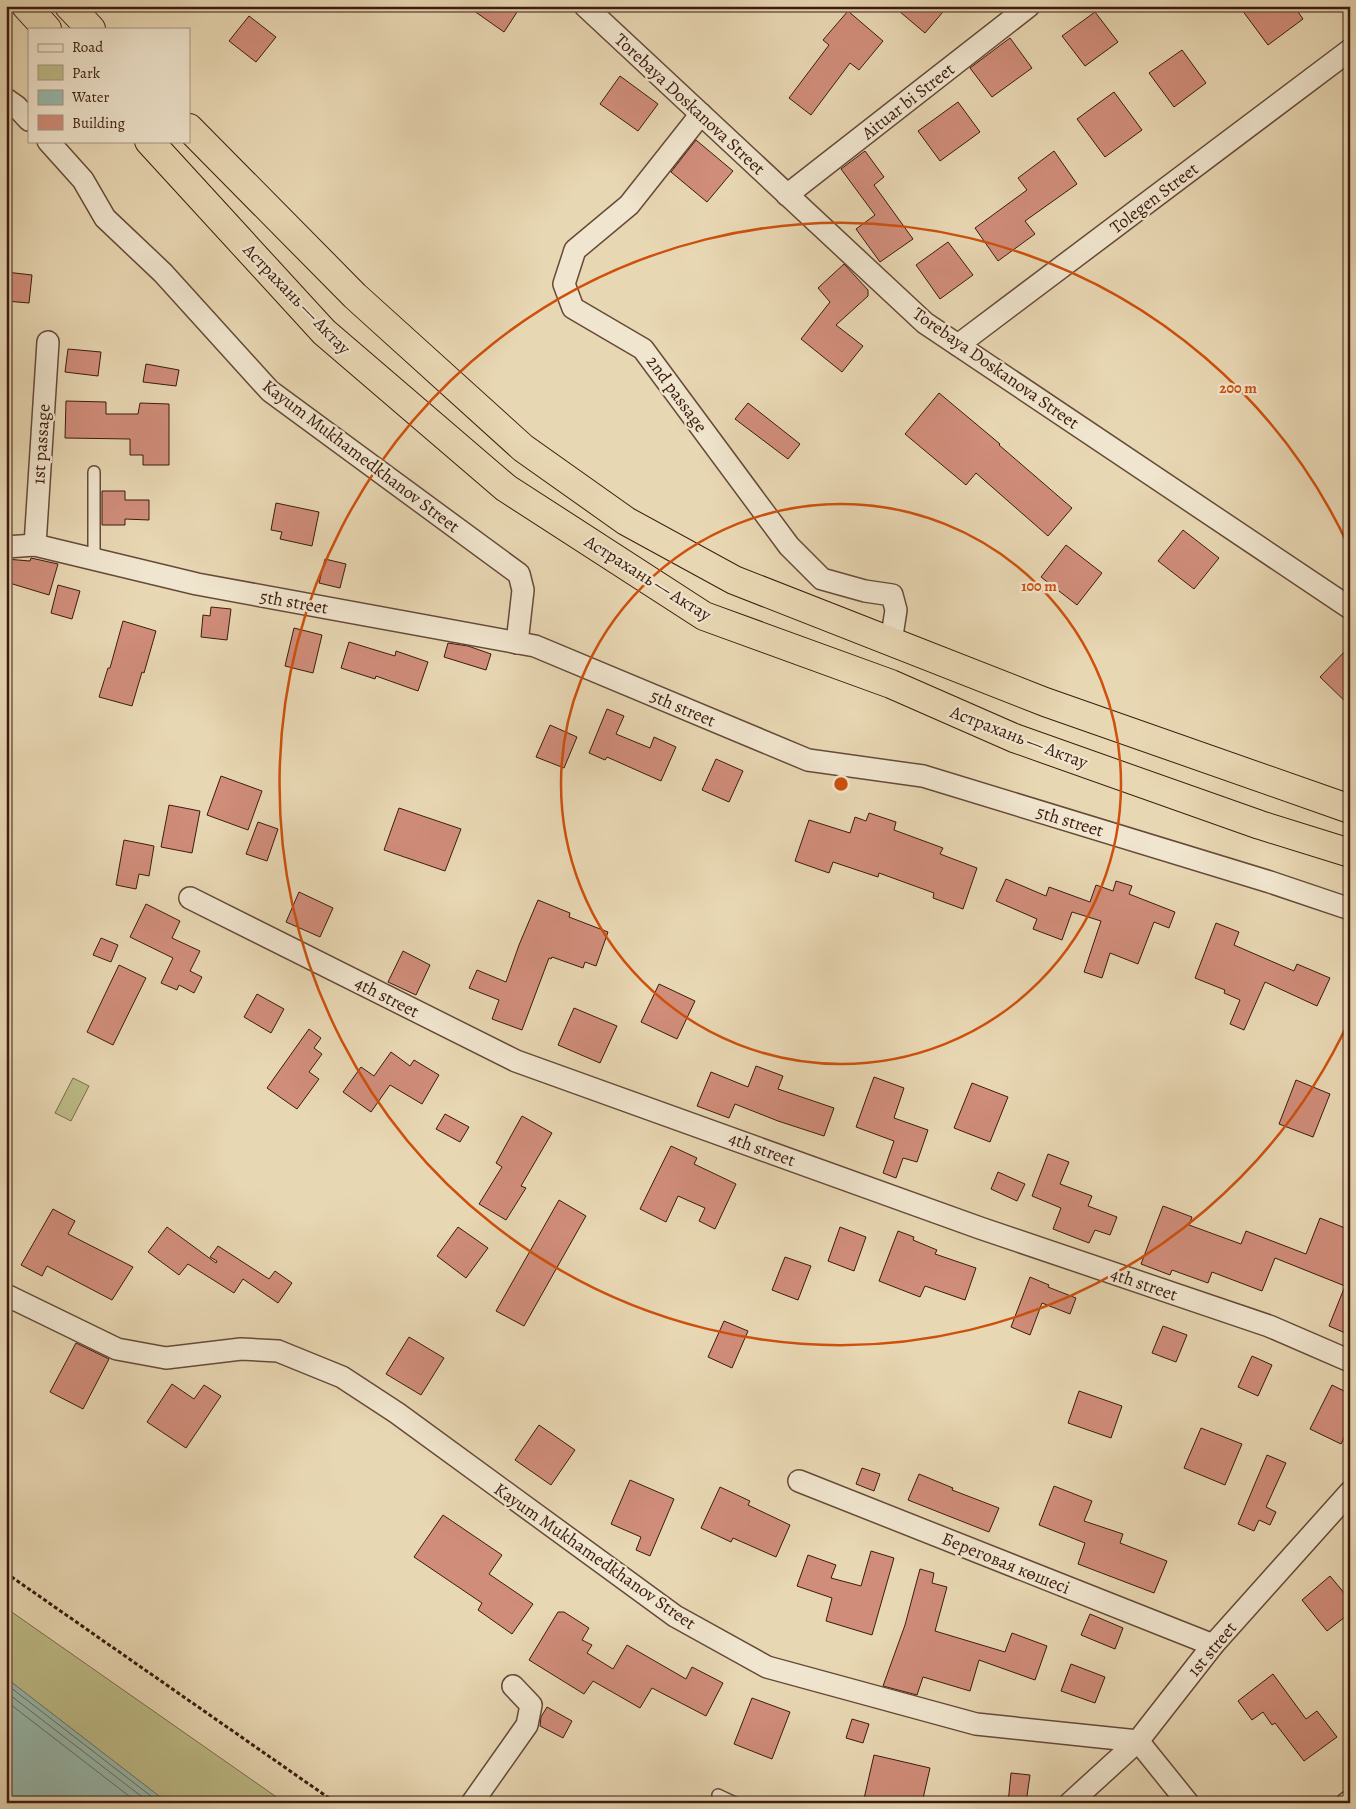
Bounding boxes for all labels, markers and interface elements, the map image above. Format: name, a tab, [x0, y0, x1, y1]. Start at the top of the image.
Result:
legend	[28, 28, 190, 142]
street label: Torebaya Doskanova Street	[610, 28, 771, 180]
text: Road	[72, 37, 104, 57]
street label: Aituar bi Street	[856, 57, 959, 145]
text: Park	[72, 63, 101, 83]
text: Water	[71, 87, 109, 107]
text: Building	[72, 113, 125, 133]
street label: Tolegen Street	[1105, 157, 1203, 239]
street label: Астрахань — Актау	[237, 238, 357, 360]
street label: Torebaya Doskanova Street	[908, 301, 1084, 435]
street label: 2nd passage	[641, 351, 713, 437]
street label: Kayum Mukhamedkhanov Street	[258, 374, 465, 538]
text: 200 m	[1219, 378, 1257, 398]
street label: 1st passage	[26, 403, 56, 485]
street label: Астрахань — Актау	[579, 529, 717, 627]
text: 100 m	[1021, 576, 1057, 596]
street label: 5th street	[258, 584, 330, 620]
street label: 5th street	[647, 684, 719, 733]
street label: Астрахань — Актау	[946, 699, 1092, 775]
centre of rings	[832, 775, 850, 793]
street label: 5th street	[1034, 799, 1106, 843]
street label: 4th street	[351, 971, 423, 1023]
street label: 4th street	[725, 1126, 799, 1172]
street label: 4th street	[1107, 1261, 1181, 1307]
street label: Kayum Mukhamedkhanov Street	[489, 1477, 701, 1635]
street label: Береговая көшесі	[938, 1526, 1074, 1600]
street label: 1st street	[1182, 1616, 1242, 1682]

